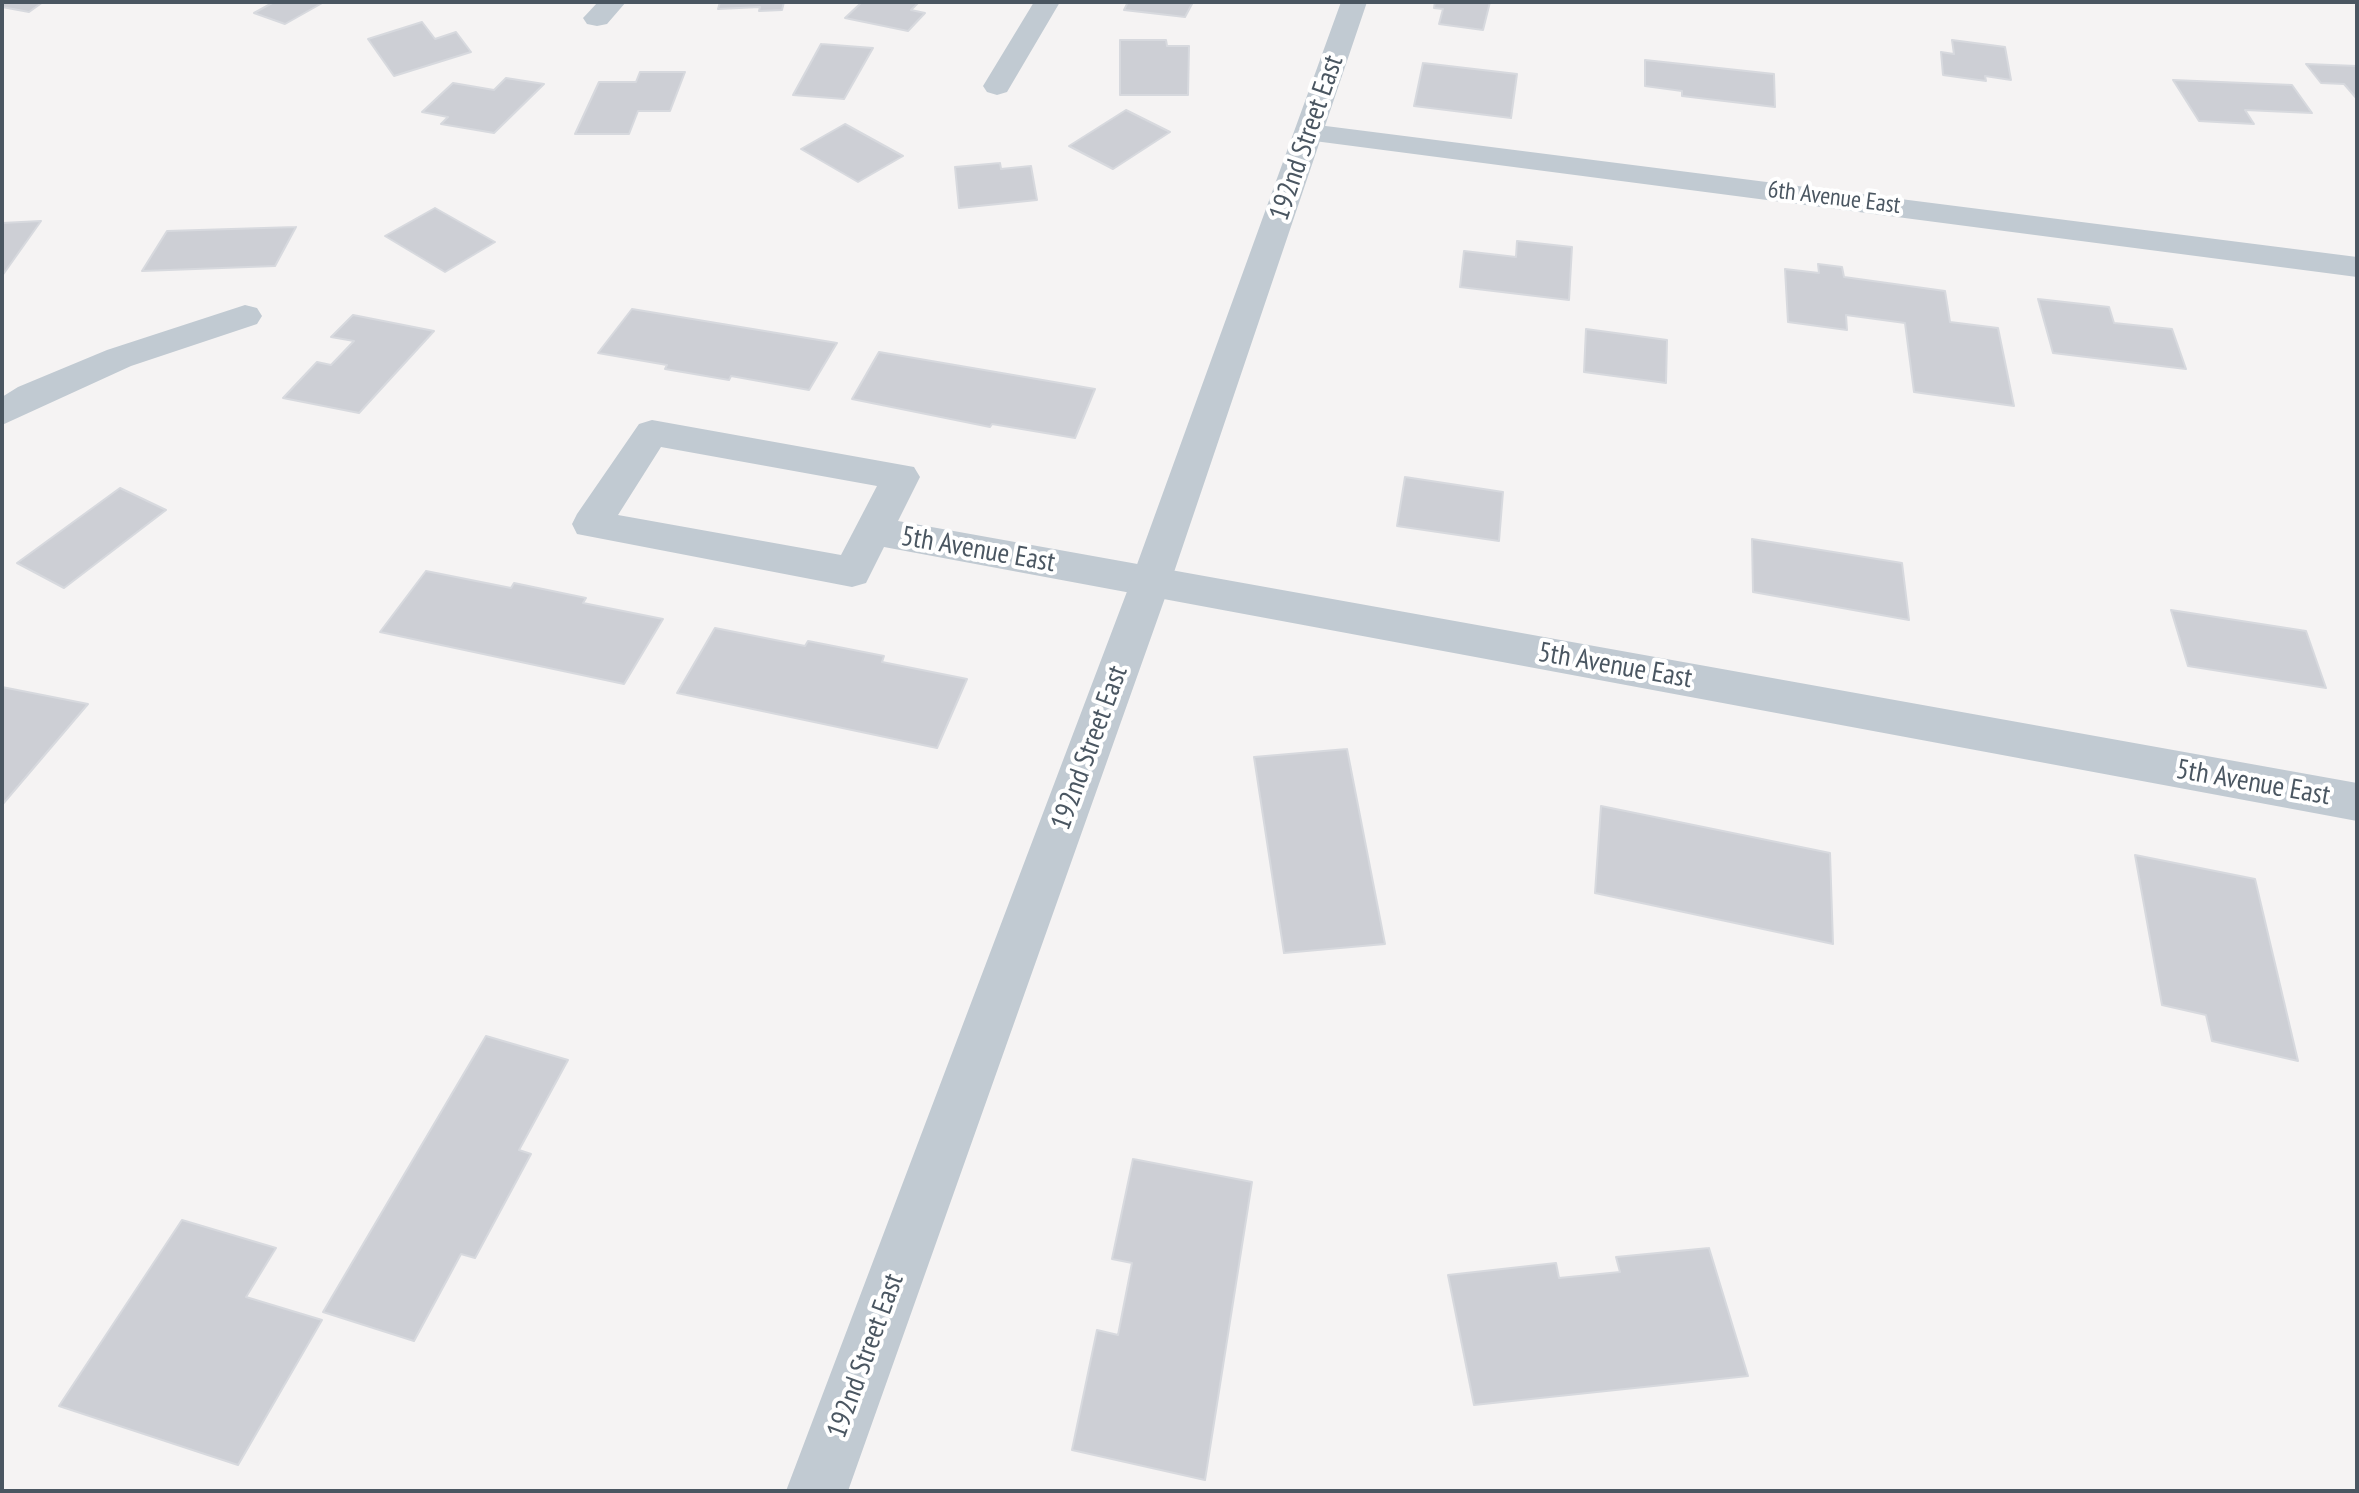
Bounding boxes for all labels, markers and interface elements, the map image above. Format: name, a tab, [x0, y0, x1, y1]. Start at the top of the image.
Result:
street label: 192nd Street East	[1263, 51, 1351, 225]
street label: 6th Avenue East	[1766, 176, 1902, 220]
street label: 5th Avenue East	[898, 520, 1058, 580]
street label: 5th Avenue East	[1535, 636, 1695, 696]
street label: 192nd Street East	[1045, 661, 1135, 835]
street label: 5th Avenue East	[2173, 753, 2333, 813]
street label: 192nd Street East	[821, 1269, 911, 1443]

